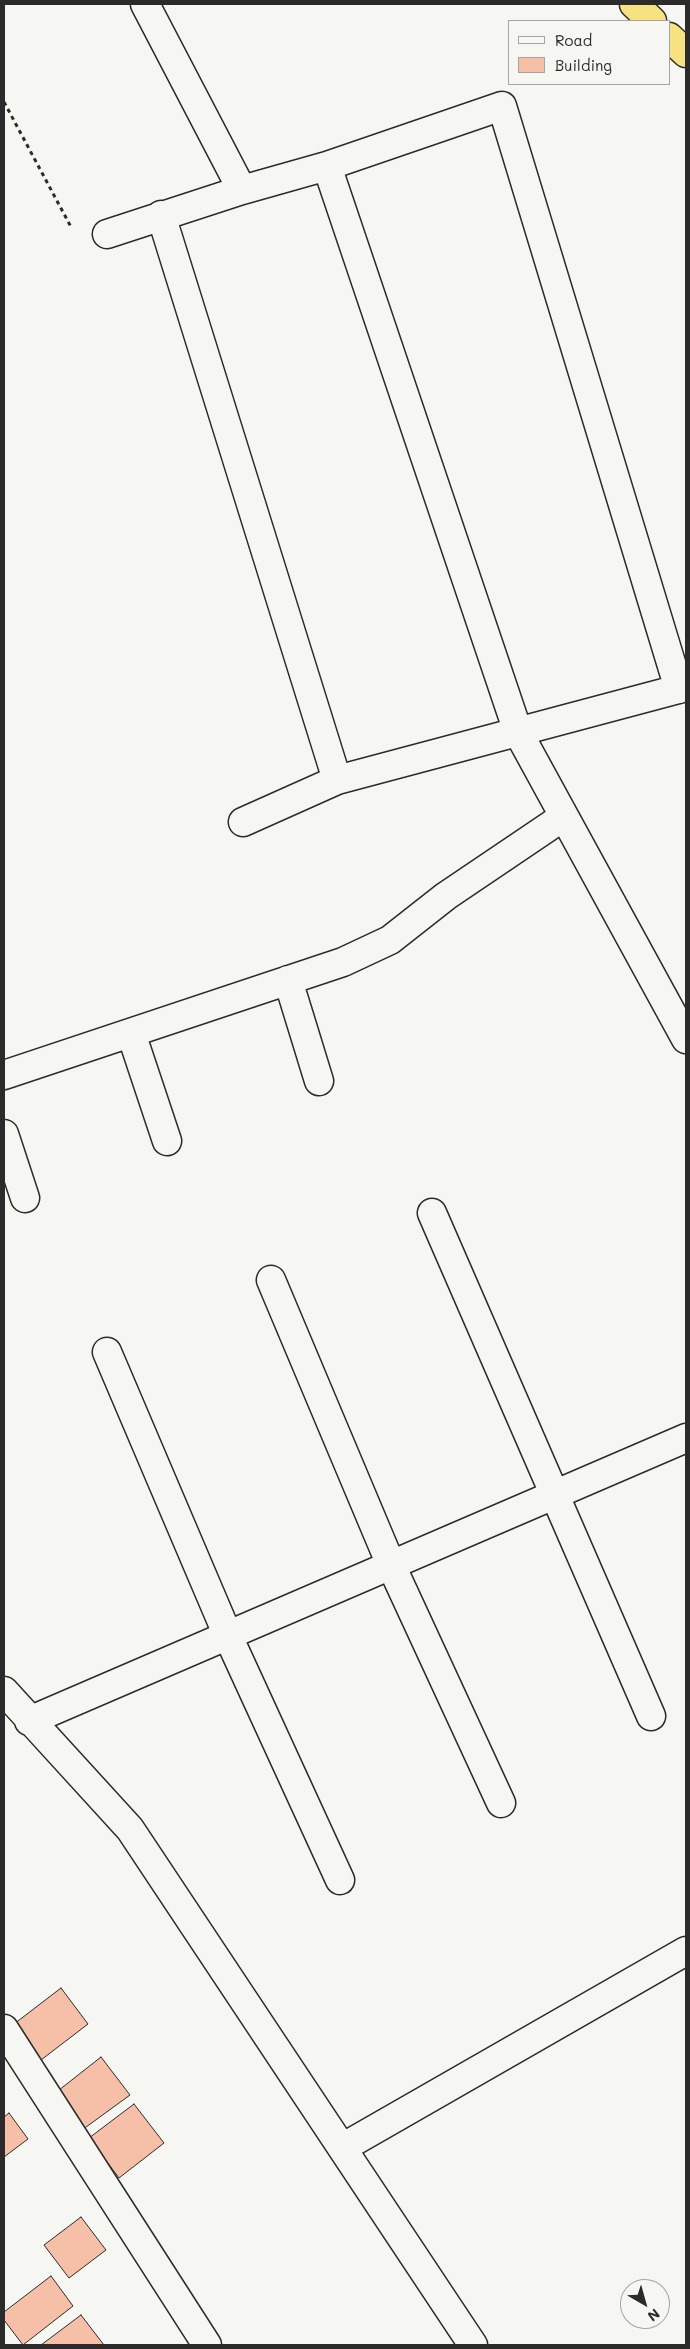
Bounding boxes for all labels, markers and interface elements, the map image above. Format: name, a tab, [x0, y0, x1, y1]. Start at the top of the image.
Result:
legend	[508, 20, 670, 85]
text: Road	[555, 30, 592, 50]
text: Building	[555, 55, 612, 75]
north arrow	[620, 2279, 670, 2329]
text: N	[644, 2305, 664, 2326]

